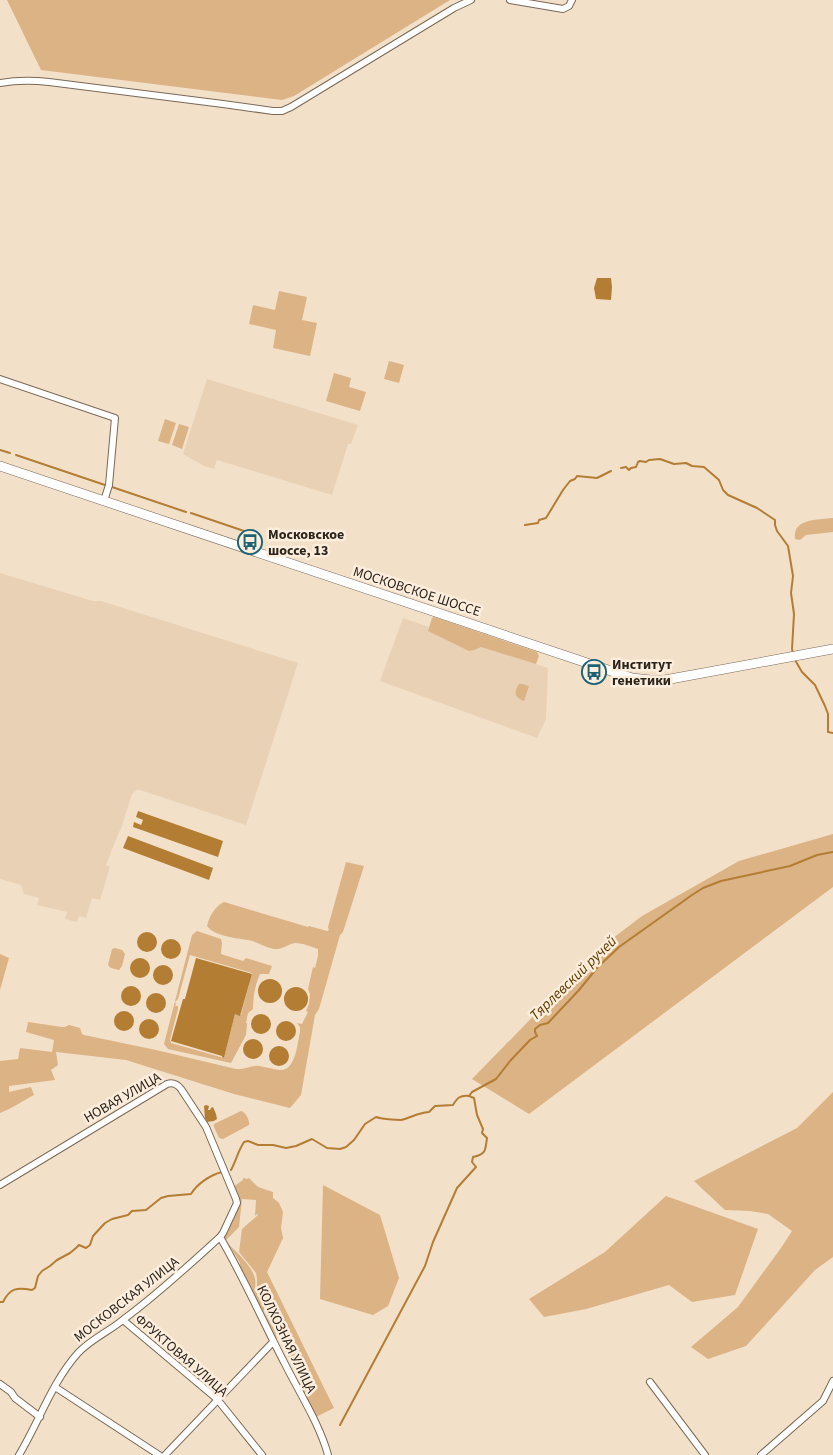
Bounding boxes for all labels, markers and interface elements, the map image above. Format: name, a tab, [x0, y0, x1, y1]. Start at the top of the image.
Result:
place label: Московское шоссе, 13	[268, 525, 344, 561]
bus stop icon: Московское шоссе, 13	[237, 529, 263, 555]
street label: МОСКОВСКОЕ ШОССЕ	[350, 562, 483, 622]
place label: Институт генетики	[612, 655, 672, 691]
bus stop icon: Институт генетики	[581, 659, 607, 685]
water label: Тярлевский ручей	[525, 931, 622, 1026]
street label: НОВАЯ УЛИЦА	[80, 1067, 165, 1128]
street label: МОСКОВСКАЯ УЛИЦА	[70, 1252, 184, 1347]
street label: КОЛХОЗНАЯ УЛИЦА	[251, 1282, 321, 1397]
street label: ФРУКТОВАЯ УЛИЦА	[130, 1310, 233, 1402]

